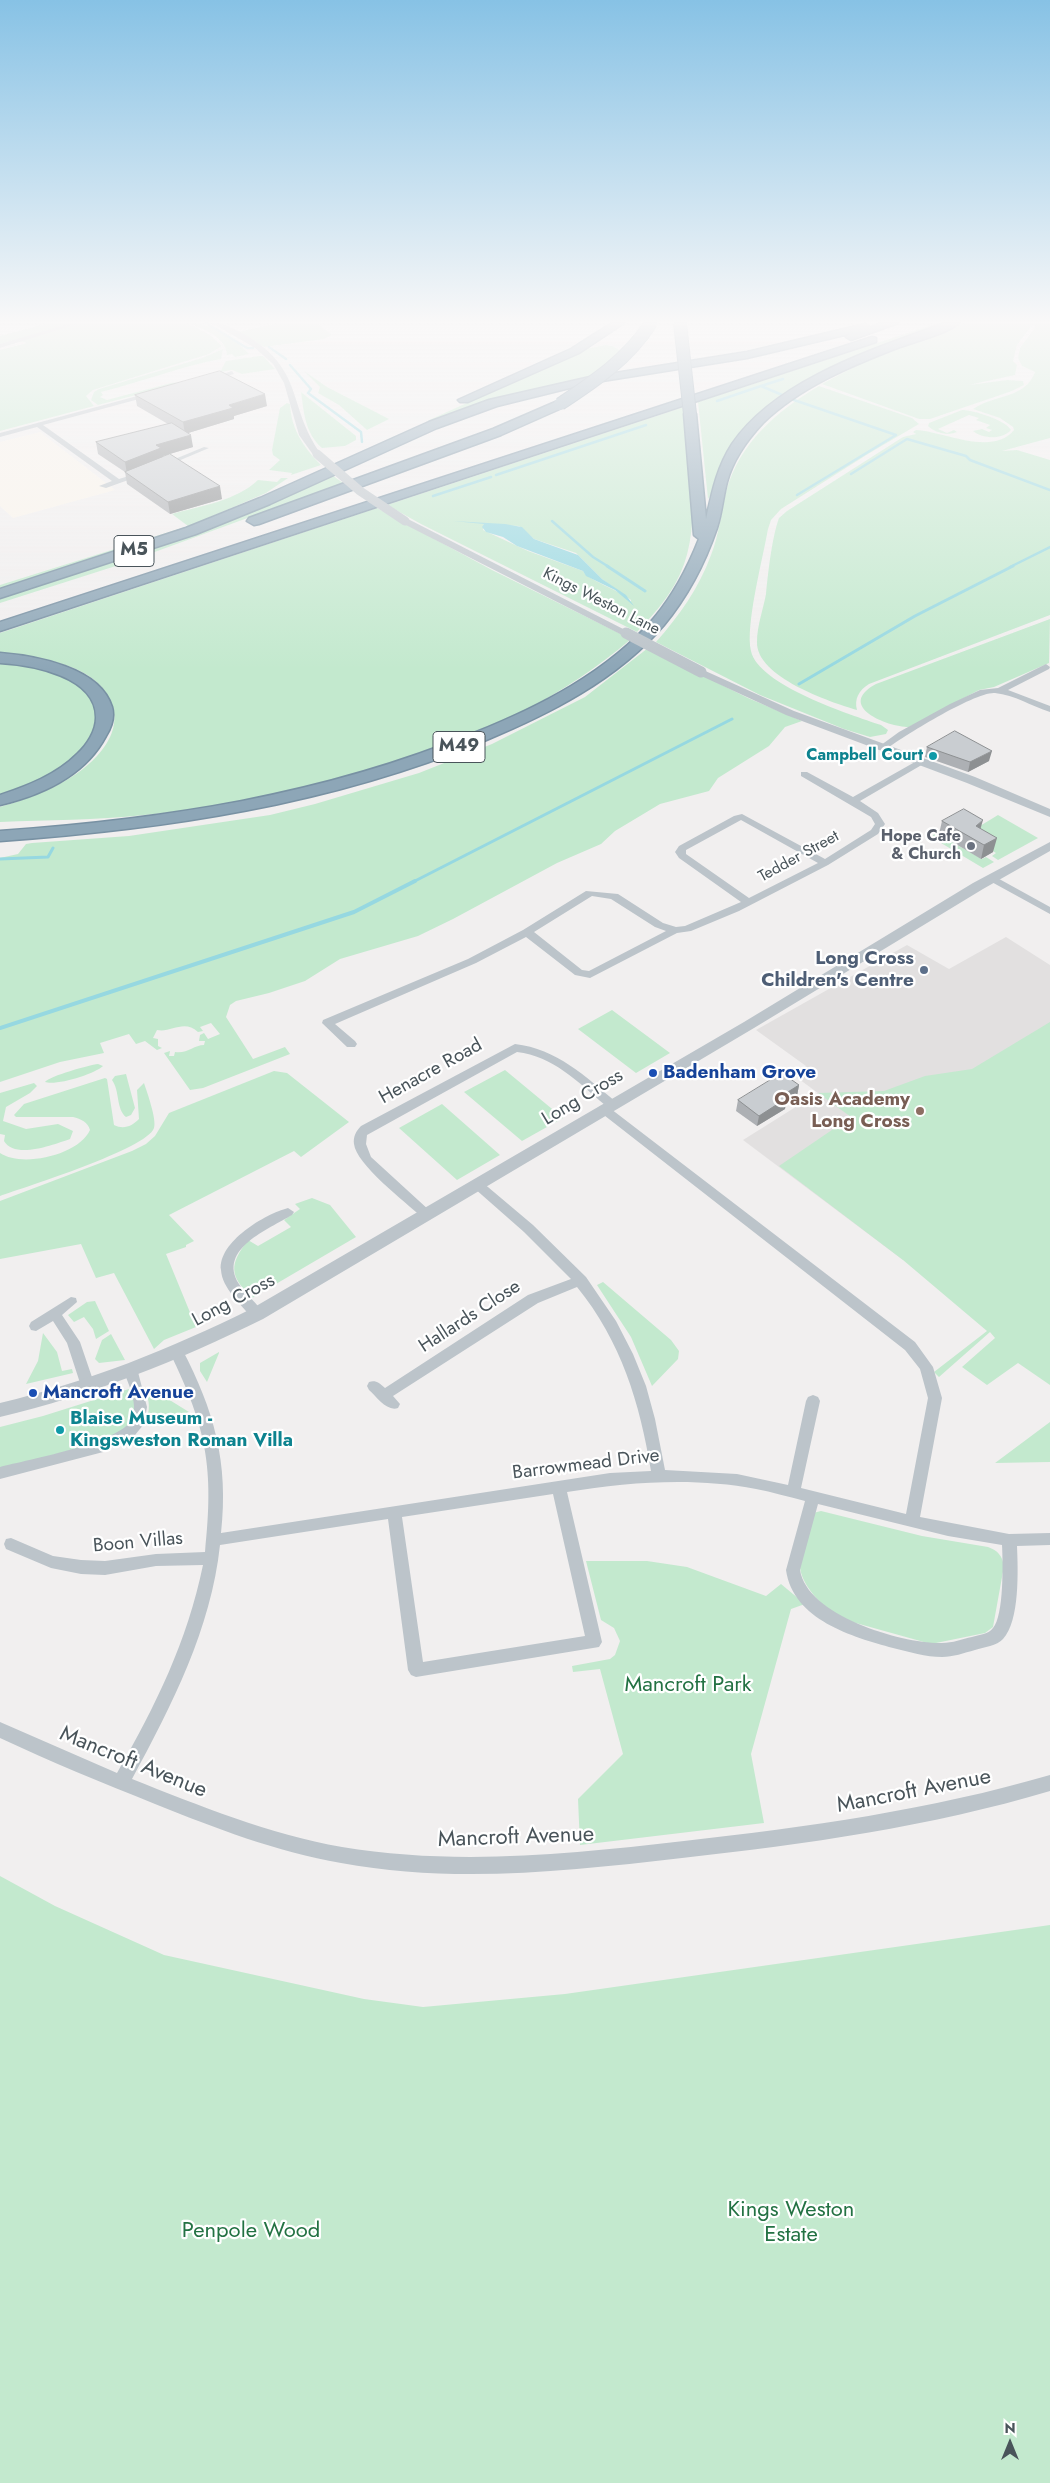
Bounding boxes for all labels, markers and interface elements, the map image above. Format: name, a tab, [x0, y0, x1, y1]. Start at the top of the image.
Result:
road number: M5	[114, 536, 154, 566]
street label: Kings Weston Lane	[539, 564, 663, 640]
road number: M49	[433, 732, 485, 762]
place label: Campbell Court	[806, 746, 923, 766]
marker: Campbell Court	[927, 750, 939, 762]
street label: Tedder Street	[755, 827, 843, 887]
place label: Hope Cafe & Church	[881, 827, 961, 865]
marker: Hope Cafe & Church	[965, 840, 977, 852]
place label: Long Cross Children's Centre	[761, 948, 914, 992]
marker: Long Cross Children's Centre	[918, 964, 930, 976]
street label: Henacre Road	[376, 1034, 486, 1110]
place label: Badenham Grove	[663, 1062, 816, 1084]
street label: Long Cross	[538, 1065, 628, 1131]
marker: Badenham Grove	[647, 1067, 659, 1079]
place label: Oasis Academy Long Cross	[774, 1089, 910, 1133]
marker: Oasis Academy Long Cross	[914, 1105, 926, 1117]
street label: Long Cross	[189, 1270, 279, 1332]
street label: Hallards Close	[415, 1276, 525, 1358]
place label: Mancroft Avenue	[43, 1382, 194, 1404]
marker: Mancroft Avenue	[27, 1387, 39, 1399]
place label: Blaise Museum - Kingsweston Roman Villa	[70, 1408, 293, 1452]
marker: Blaise Museum - Kingsweston Roman Villa	[54, 1424, 66, 1436]
street label: Barrowmead Drive	[511, 1445, 661, 1485]
street label: Boon Villas	[92, 1528, 184, 1558]
park label: Mancroft Park	[624, 1673, 752, 1699]
street label: Mancroft Avenue	[56, 1721, 210, 1805]
street label: Mancroft Avenue	[835, 1764, 993, 1820]
street label: Mancroft Avenue	[437, 1822, 595, 1854]
park label: Kings Weston Estate	[728, 2198, 854, 2250]
park label: Penpole Wood	[182, 2219, 320, 2245]
north arrow	[985, 2418, 1035, 2468]
text: N	[1004, 2418, 1016, 2438]

